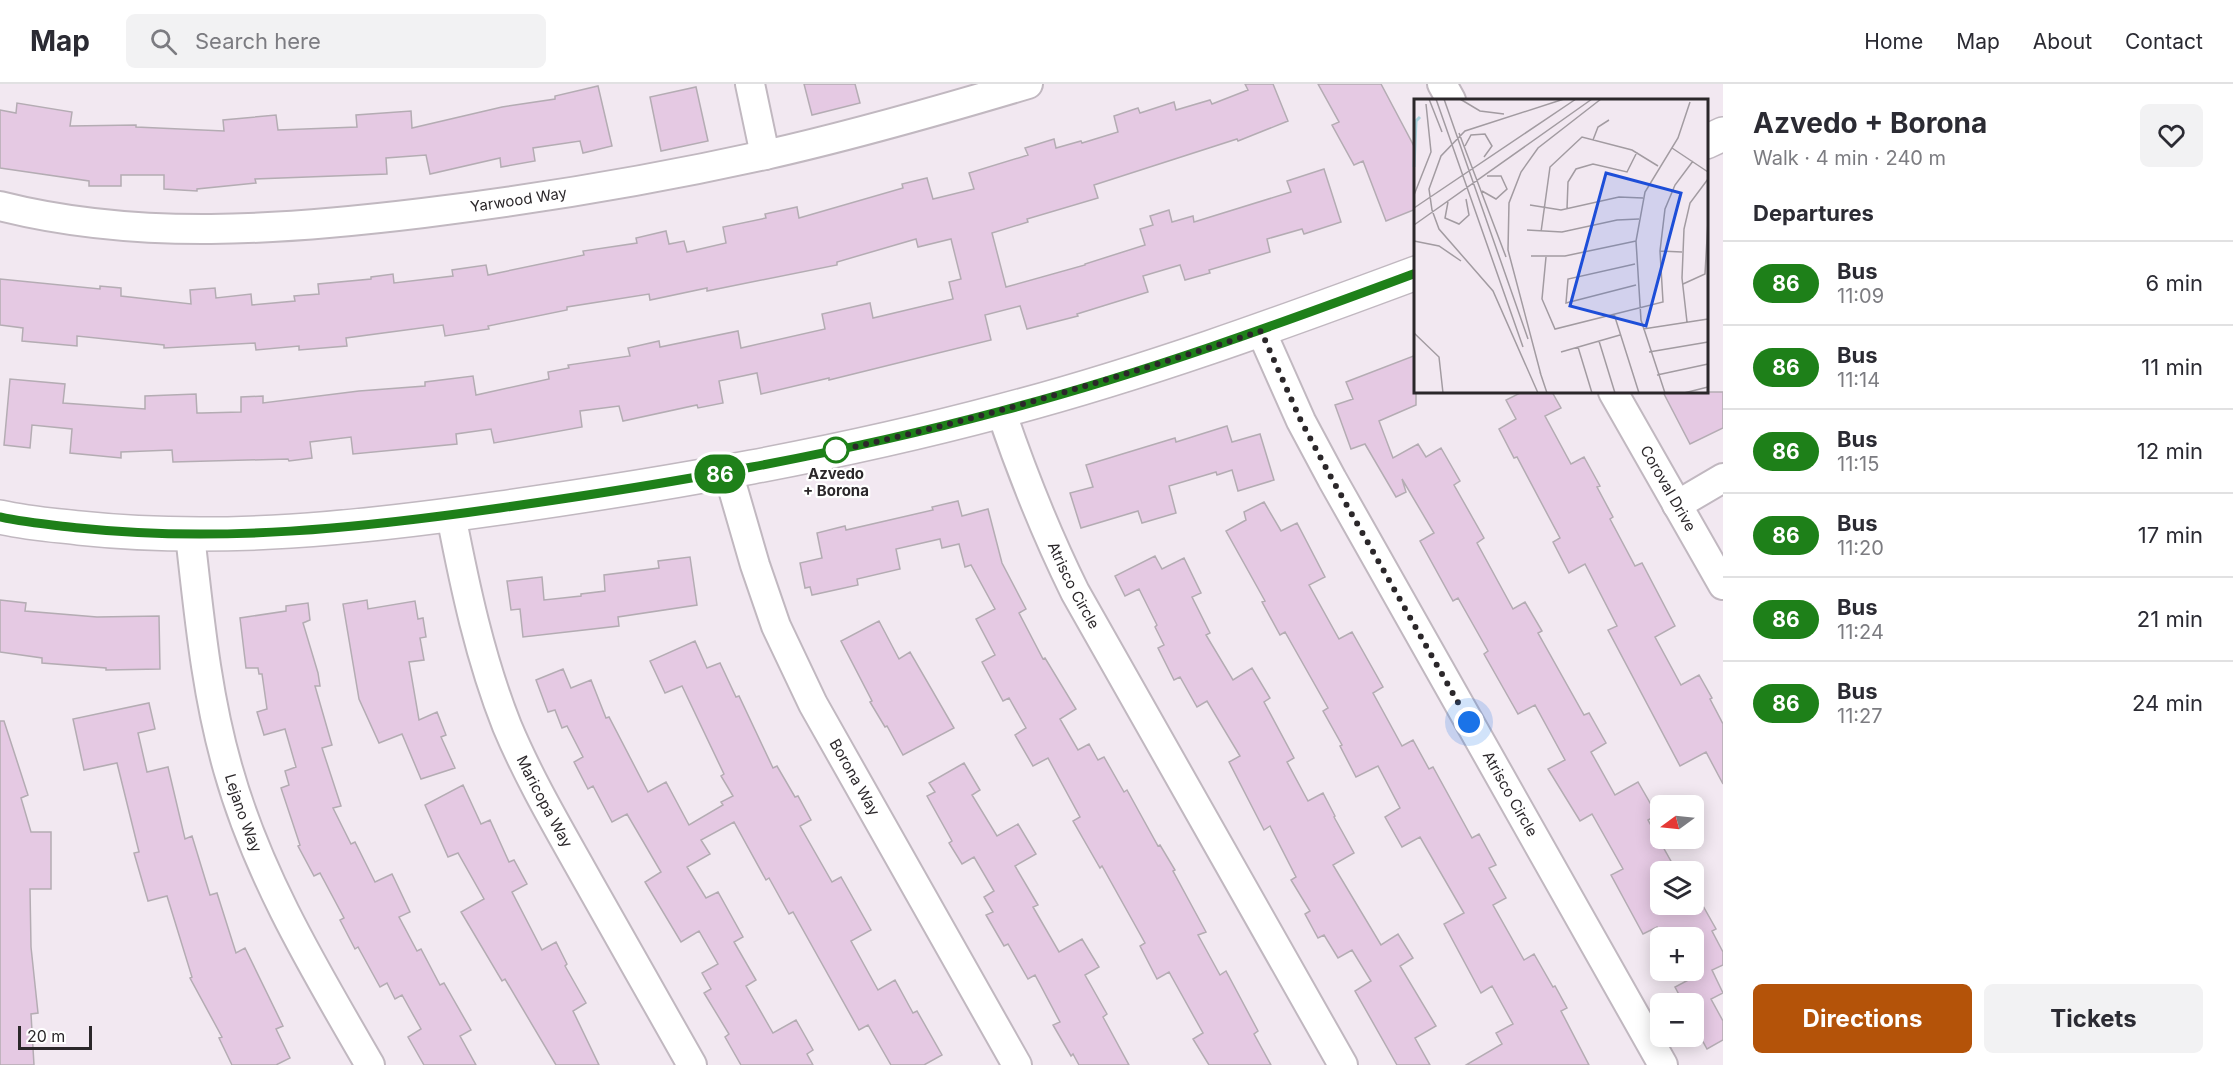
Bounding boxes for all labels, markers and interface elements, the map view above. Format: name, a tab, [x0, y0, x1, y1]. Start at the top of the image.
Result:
search box	[126, 14, 546, 68]
text: Map	[30, 24, 90, 58]
icon: search	[147, 25, 180, 58]
text: Search here	[195, 28, 321, 54]
text: Home	[1864, 29, 1923, 54]
text: Map	[1956, 29, 2000, 54]
text: About	[2033, 29, 2092, 54]
text: Contact	[2125, 29, 2203, 54]
inset map	[1414, 99, 1708, 393]
button: heart	[2140, 104, 2203, 167]
text: Azvedo + Borona	[1753, 106, 1987, 140]
text: Walk · 4 min · 240 m	[1753, 146, 1946, 170]
street label: Yarwood Way	[469, 183, 569, 216]
text: Departures	[1753, 200, 1874, 226]
text: Bus	[1837, 258, 1878, 284]
text: 6 min	[2146, 270, 2203, 296]
text: 86	[1772, 271, 1800, 296]
text: 11:09	[1837, 284, 1884, 308]
text: Bus	[1837, 342, 1878, 368]
text: 11 min	[2141, 354, 2203, 380]
text: 86	[1772, 355, 1800, 380]
text: 11:14	[1837, 368, 1880, 392]
text: Bus	[1837, 426, 1878, 452]
marker: Azvedo + Borona	[823, 437, 849, 463]
text: 12 min	[2137, 438, 2203, 464]
text: 86	[1772, 439, 1800, 464]
street label: Coroval Drive	[1636, 442, 1700, 535]
text: 11:15	[1837, 452, 1879, 476]
line badge: 86	[693, 454, 747, 494]
text: 86	[706, 462, 734, 487]
place label: Azvedo + Borona	[803, 464, 869, 500]
text: Bus	[1837, 510, 1878, 536]
text: 17 min	[2138, 522, 2203, 548]
text: 86	[1772, 523, 1800, 548]
text: 11:20	[1837, 536, 1884, 560]
street label: Atrisco Circle	[1044, 539, 1104, 632]
text: Bus	[1837, 594, 1878, 620]
text: 21 min	[2137, 606, 2203, 632]
text: 86	[1772, 607, 1800, 632]
text: 11:24	[1837, 620, 1884, 644]
text: Bus	[1837, 678, 1878, 704]
text: 24 min	[2132, 690, 2203, 716]
text: 86	[1772, 691, 1800, 716]
text: 11:27	[1837, 704, 1883, 728]
your location	[1454, 707, 1484, 737]
street label: Borona Way	[826, 735, 884, 820]
street label: Atrisco Circle	[1479, 748, 1542, 840]
street label: Maricopa Way	[513, 752, 577, 851]
street label: Lejano Way	[221, 772, 266, 856]
north arrow	[1650, 795, 1704, 849]
map controls	[1650, 795, 1704, 1047]
button: layers	[1650, 861, 1704, 915]
button: +	[1650, 927, 1704, 981]
button: Directions	[1753, 984, 1972, 1053]
button: Tickets	[1984, 984, 2203, 1053]
button: −	[1650, 993, 1704, 1047]
scale bar	[18, 1023, 92, 1050]
text: 20 m	[27, 1026, 65, 1046]

